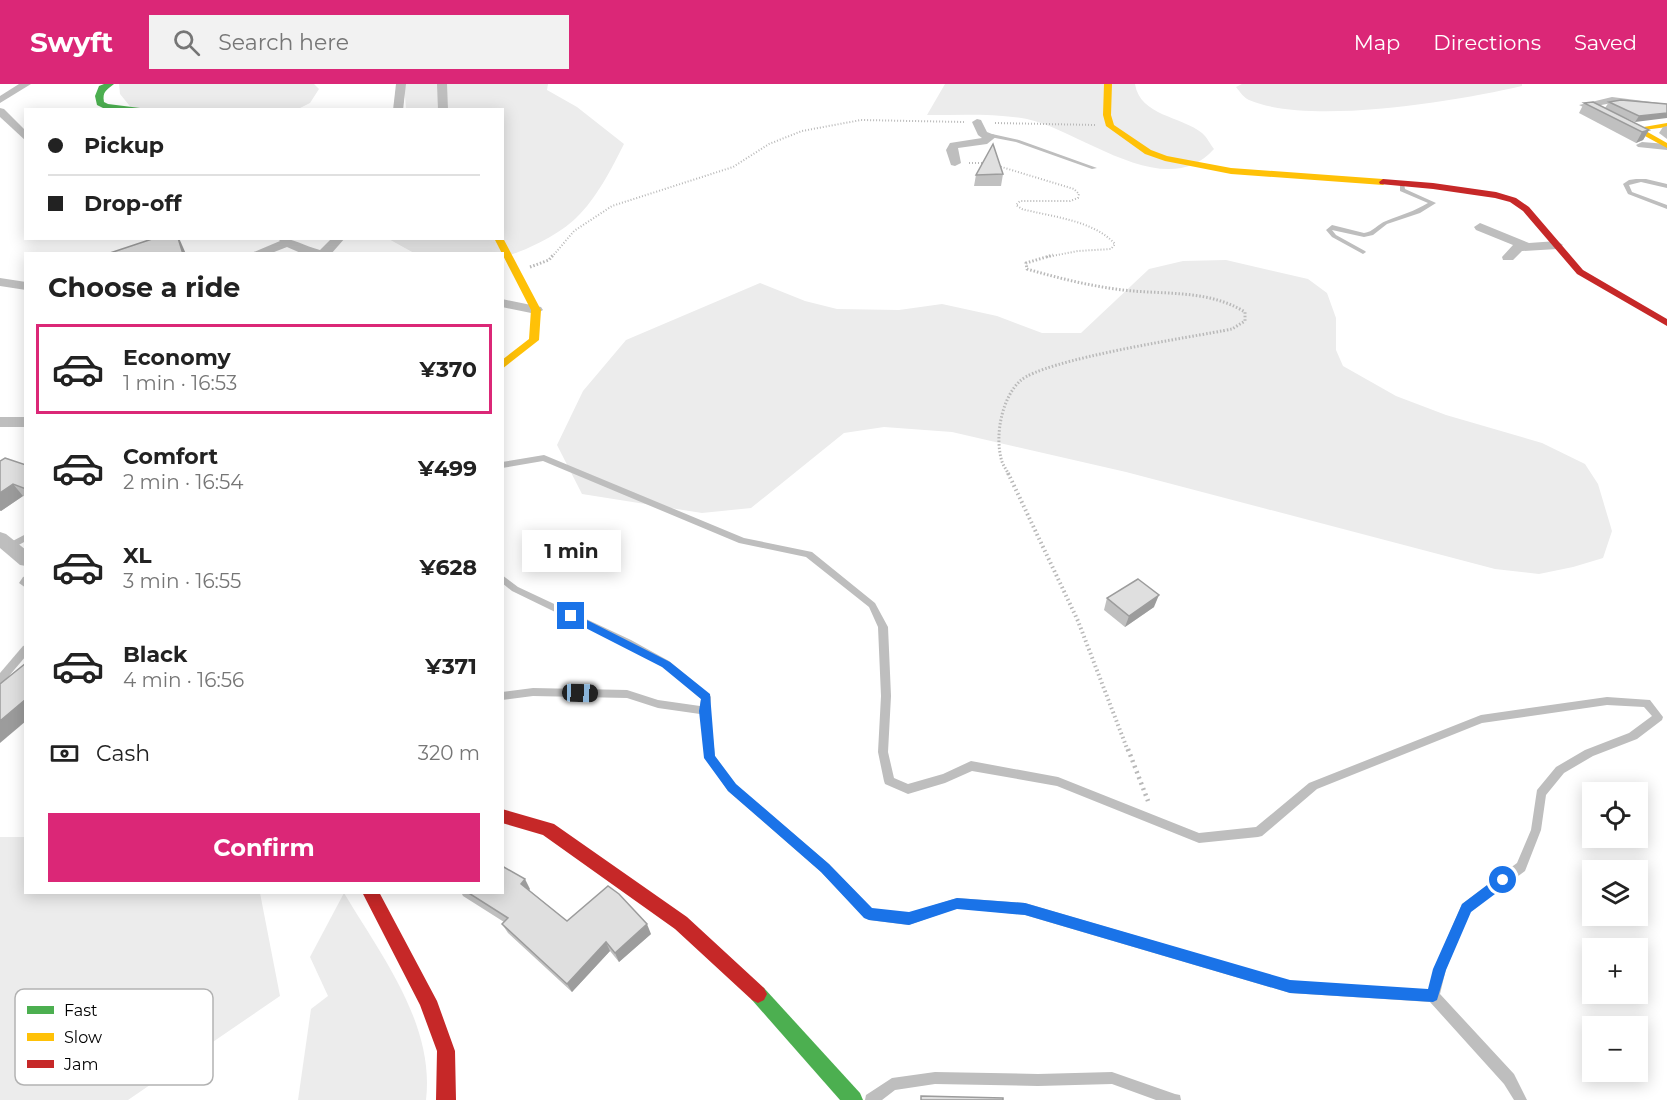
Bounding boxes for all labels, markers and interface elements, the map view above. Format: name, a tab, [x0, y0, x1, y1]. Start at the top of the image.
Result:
search box	[149, 15, 569, 69]
text: Swyft	[30, 25, 113, 59]
icon: search	[170, 26, 203, 59]
text: Search here	[218, 29, 349, 56]
text: Map	[1354, 30, 1400, 55]
text: Directions	[1433, 30, 1541, 55]
text: Saved	[1574, 30, 1637, 55]
text: Pickup	[84, 132, 164, 159]
text: Drop-off	[84, 190, 182, 217]
text: Choose a ride	[48, 271, 240, 304]
icon: car	[51, 342, 105, 396]
text: Economy	[123, 344, 231, 371]
text: ¥370	[420, 356, 477, 383]
text: 1 min · 16:53	[123, 371, 237, 395]
icon: car	[51, 441, 105, 495]
text: Comfort	[123, 443, 218, 470]
text: ¥499	[418, 455, 477, 482]
text: 2 min · 16:54	[123, 470, 243, 494]
callout: 1 min	[522, 529, 620, 571]
text: 1 min	[544, 539, 599, 563]
icon: car	[51, 540, 105, 594]
text: XL	[123, 542, 152, 569]
text: ¥628	[420, 554, 477, 581]
text: 3 min · 16:55	[123, 569, 241, 593]
route end	[557, 602, 584, 629]
icon: car	[51, 639, 105, 693]
text: Black	[123, 641, 187, 668]
text: ¥371	[425, 653, 477, 680]
text: 4 min · 16:56	[123, 668, 244, 692]
car	[562, 683, 598, 703]
icon: cash	[48, 737, 81, 770]
text: Cash	[96, 740, 150, 767]
text: 320 m	[418, 741, 480, 765]
map controls	[1582, 782, 1648, 1082]
button: locate	[1582, 782, 1648, 848]
button: Confirm	[48, 813, 480, 882]
button: layers	[1582, 860, 1648, 926]
route start	[1489, 866, 1516, 893]
button: +	[1582, 938, 1648, 1004]
legend	[15, 989, 213, 1085]
text: Fast	[64, 1001, 98, 1020]
button: −	[1582, 1016, 1648, 1082]
text: Slow	[64, 1028, 102, 1047]
text: Jam	[63, 1055, 98, 1074]

